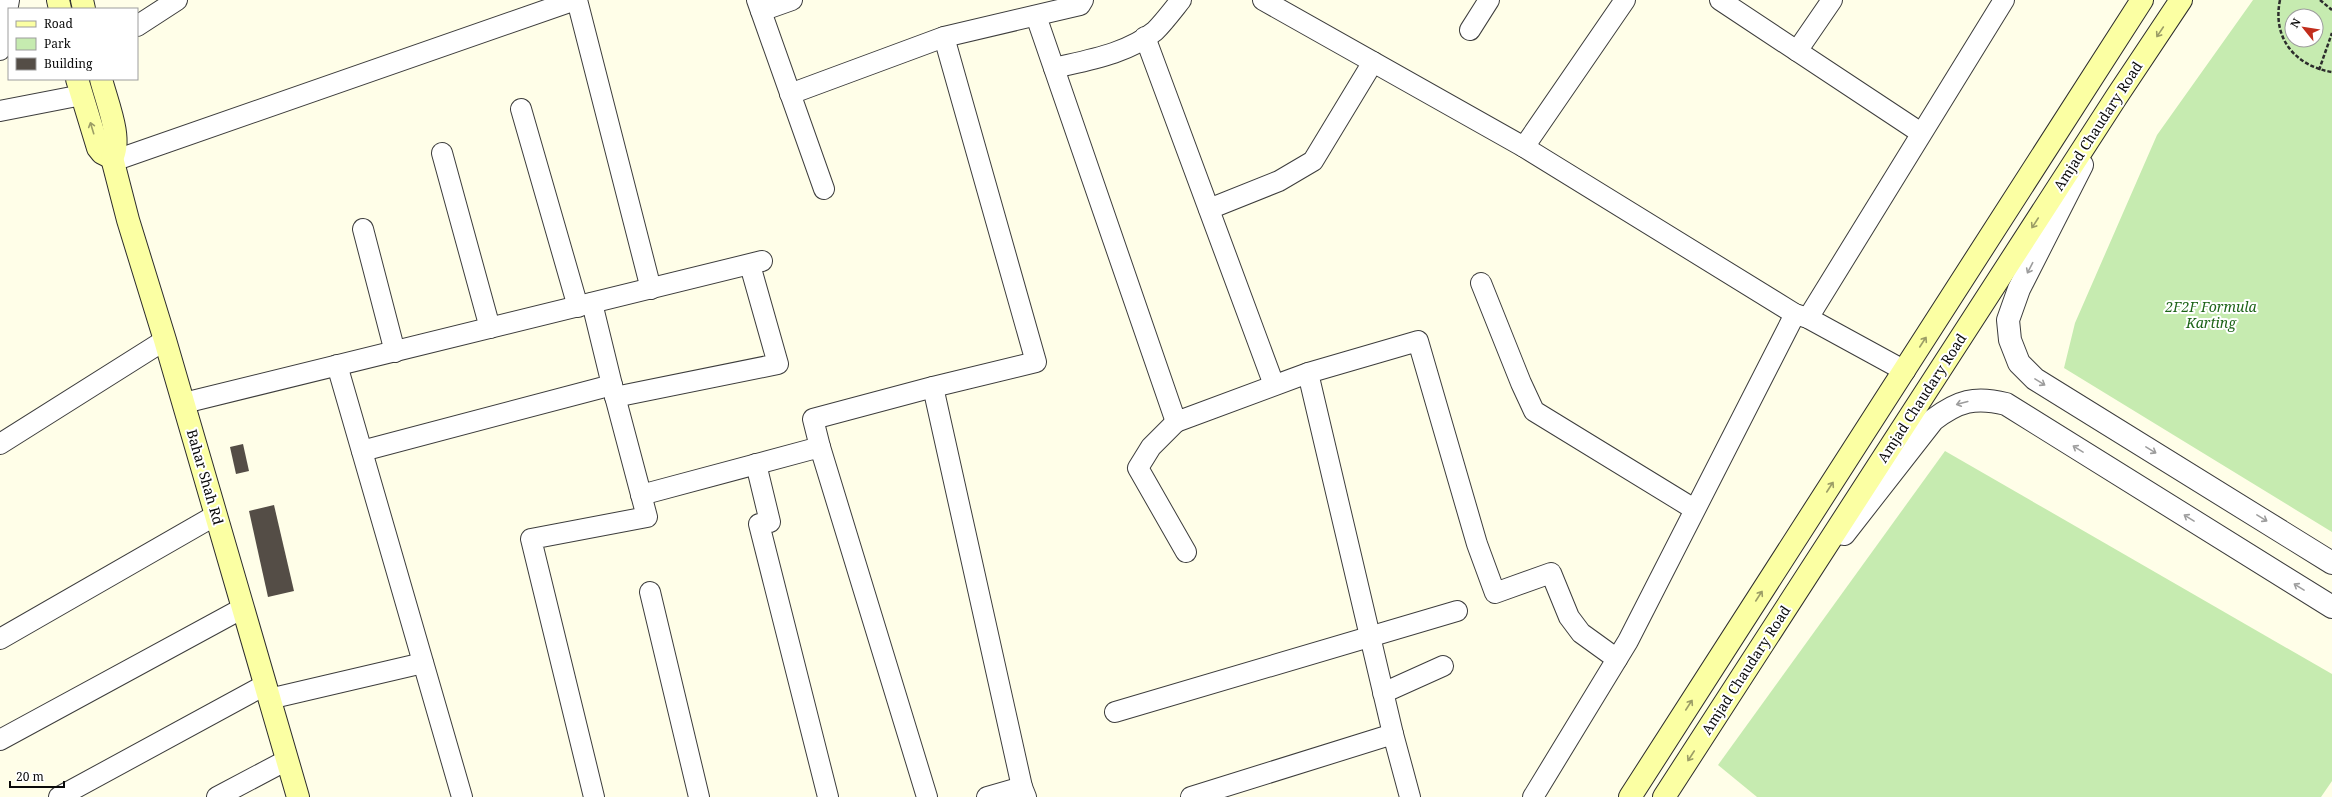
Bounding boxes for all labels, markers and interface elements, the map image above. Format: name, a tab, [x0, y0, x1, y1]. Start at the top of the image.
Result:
legend	[8, 8, 138, 80]
north arrow	[2284, 8, 2324, 48]
text: Road	[44, 15, 74, 32]
text: N	[2286, 15, 2304, 30]
one-way arrow	[2155, 27, 2164, 38]
text: Park	[44, 35, 72, 52]
text: Building	[44, 55, 93, 72]
street label: Amjad Chaudary Road	[2049, 57, 2147, 194]
one-way arrow	[88, 121, 95, 134]
one-way arrow	[2030, 217, 2038, 229]
one-way arrow	[2026, 262, 2033, 274]
park label: 2F2F Formula Karting	[2164, 297, 2258, 332]
street label: Amjad Chaudary Road	[1873, 329, 1971, 466]
one-way arrow	[1919, 337, 1927, 348]
one-way arrow	[2034, 378, 2045, 386]
one-way arrow	[1956, 400, 1969, 407]
street label: Bahar Shah Rd	[183, 427, 228, 527]
one-way arrow	[2072, 445, 2084, 453]
one-way arrow	[2145, 446, 2156, 454]
one-way arrow	[1826, 482, 1834, 493]
one-way arrow	[2184, 514, 2195, 522]
one-way arrow	[2256, 514, 2268, 522]
one-way arrow	[2294, 583, 2305, 591]
one-way arrow	[1756, 590, 1764, 602]
street label: Amjad Chaudary Road	[1697, 601, 1795, 738]
one-way arrow	[1685, 700, 1693, 711]
one-way arrow	[1687, 750, 1695, 761]
scale bar	[10, 763, 64, 789]
text: 20 m	[16, 768, 44, 785]

